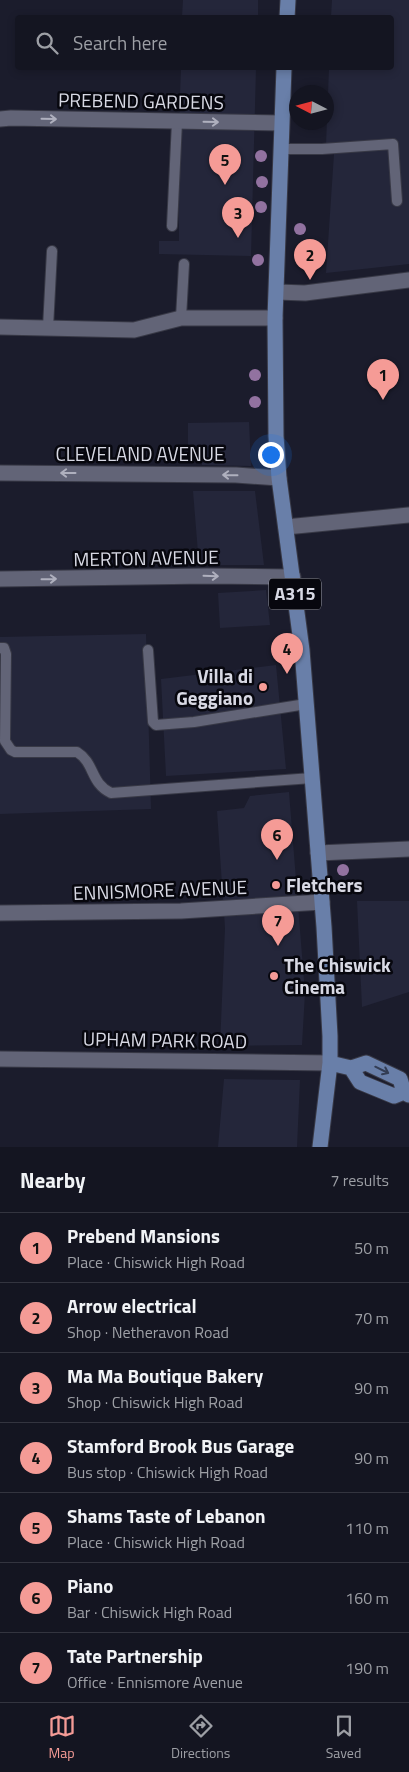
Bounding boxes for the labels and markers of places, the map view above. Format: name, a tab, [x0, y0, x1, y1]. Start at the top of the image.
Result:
pin: 5	[209, 144, 241, 185]
pin: 3	[222, 197, 254, 238]
pin: 2	[294, 239, 326, 280]
pin: 1	[367, 359, 399, 400]
pin: 4	[271, 633, 303, 674]
place label: Villa di Geggiano	[176, 661, 253, 712]
marker: Villa di Geggiano	[257, 681, 269, 693]
pin: 6	[261, 819, 293, 860]
place label: Fletchers	[286, 870, 363, 899]
marker: Fletchers	[270, 879, 282, 891]
pin: 7	[262, 905, 294, 946]
place label: The Chiswick Cinema	[284, 950, 391, 1001]
marker: The Chiswick Cinema	[268, 970, 280, 982]

